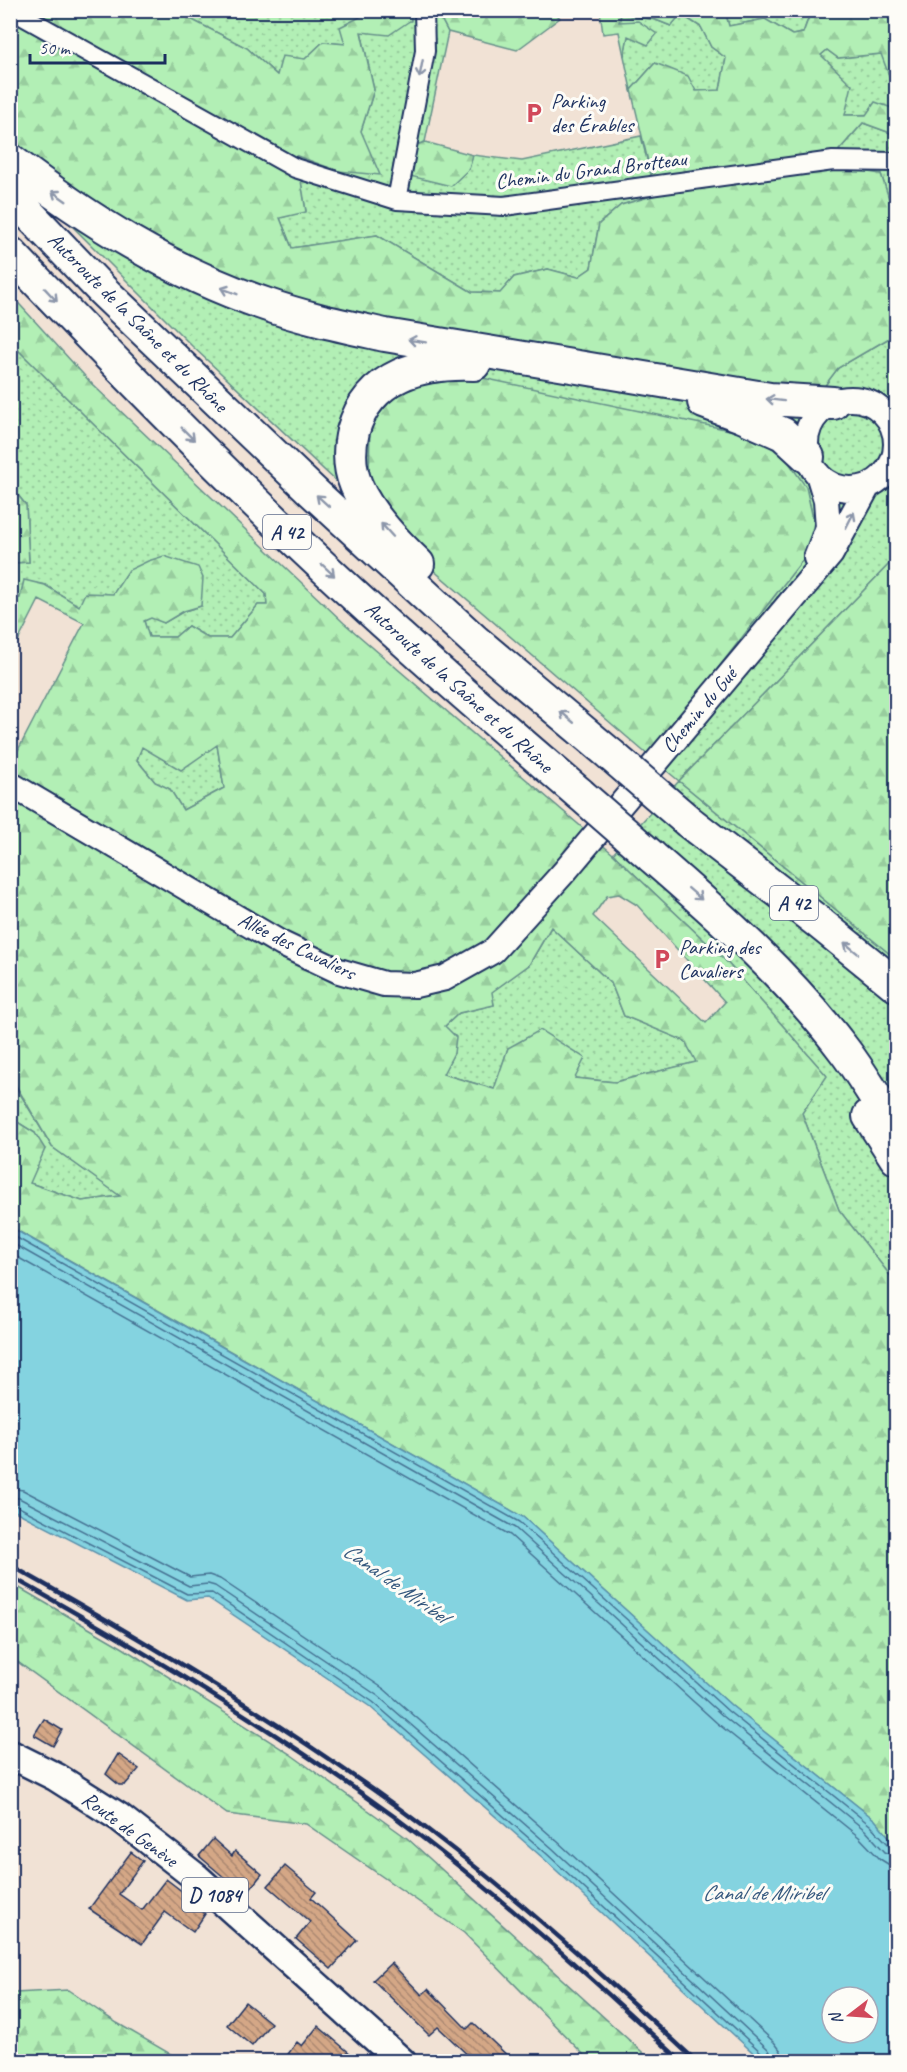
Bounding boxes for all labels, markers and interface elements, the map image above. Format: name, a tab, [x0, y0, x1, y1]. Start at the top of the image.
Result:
scale bar	[30, 27, 165, 65]
text: 50 m	[39, 37, 72, 59]
one-way arrow	[415, 58, 426, 78]
place label: Parking des Érables	[551, 88, 635, 138]
parking icon: Parking des Érables	[522, 101, 546, 125]
street label: Chemin du Grand Brotteau	[494, 145, 689, 195]
one-way arrow	[51, 190, 68, 202]
street label: Autoroute de la Saône et du Rhône	[43, 227, 235, 419]
one-way arrow	[220, 284, 239, 295]
one-way arrow	[43, 288, 58, 303]
one-way arrow	[407, 335, 427, 346]
one-way arrow	[766, 394, 785, 405]
one-way arrow	[180, 427, 195, 442]
one-way arrow	[315, 494, 330, 508]
one-way arrow	[845, 511, 857, 529]
road number: A 42	[263, 515, 311, 549]
one-way arrow	[380, 523, 394, 538]
one-way arrow	[320, 563, 335, 577]
street label: Autoroute de la Saône et du Rhône	[360, 596, 560, 780]
street label: Chemin du Gué	[656, 659, 744, 758]
one-way arrow	[560, 710, 575, 724]
road number: A 42	[770, 886, 818, 920]
one-way arrow	[687, 887, 702, 901]
street label: Allée des Cavaliers	[234, 906, 362, 986]
place label: Parking des Cavaliers	[679, 934, 762, 984]
one-way arrow	[844, 941, 859, 955]
parking icon: Parking des Cavaliers	[650, 947, 674, 971]
water label: Canal de Miribel	[338, 1536, 459, 1633]
street label: Route de Genève	[77, 1785, 185, 1874]
road number: D 1084	[182, 1878, 248, 1912]
water label: Canal de Miribel	[702, 1879, 831, 1907]
north arrow	[820, 1985, 880, 2045]
text: N	[825, 2008, 848, 2027]

